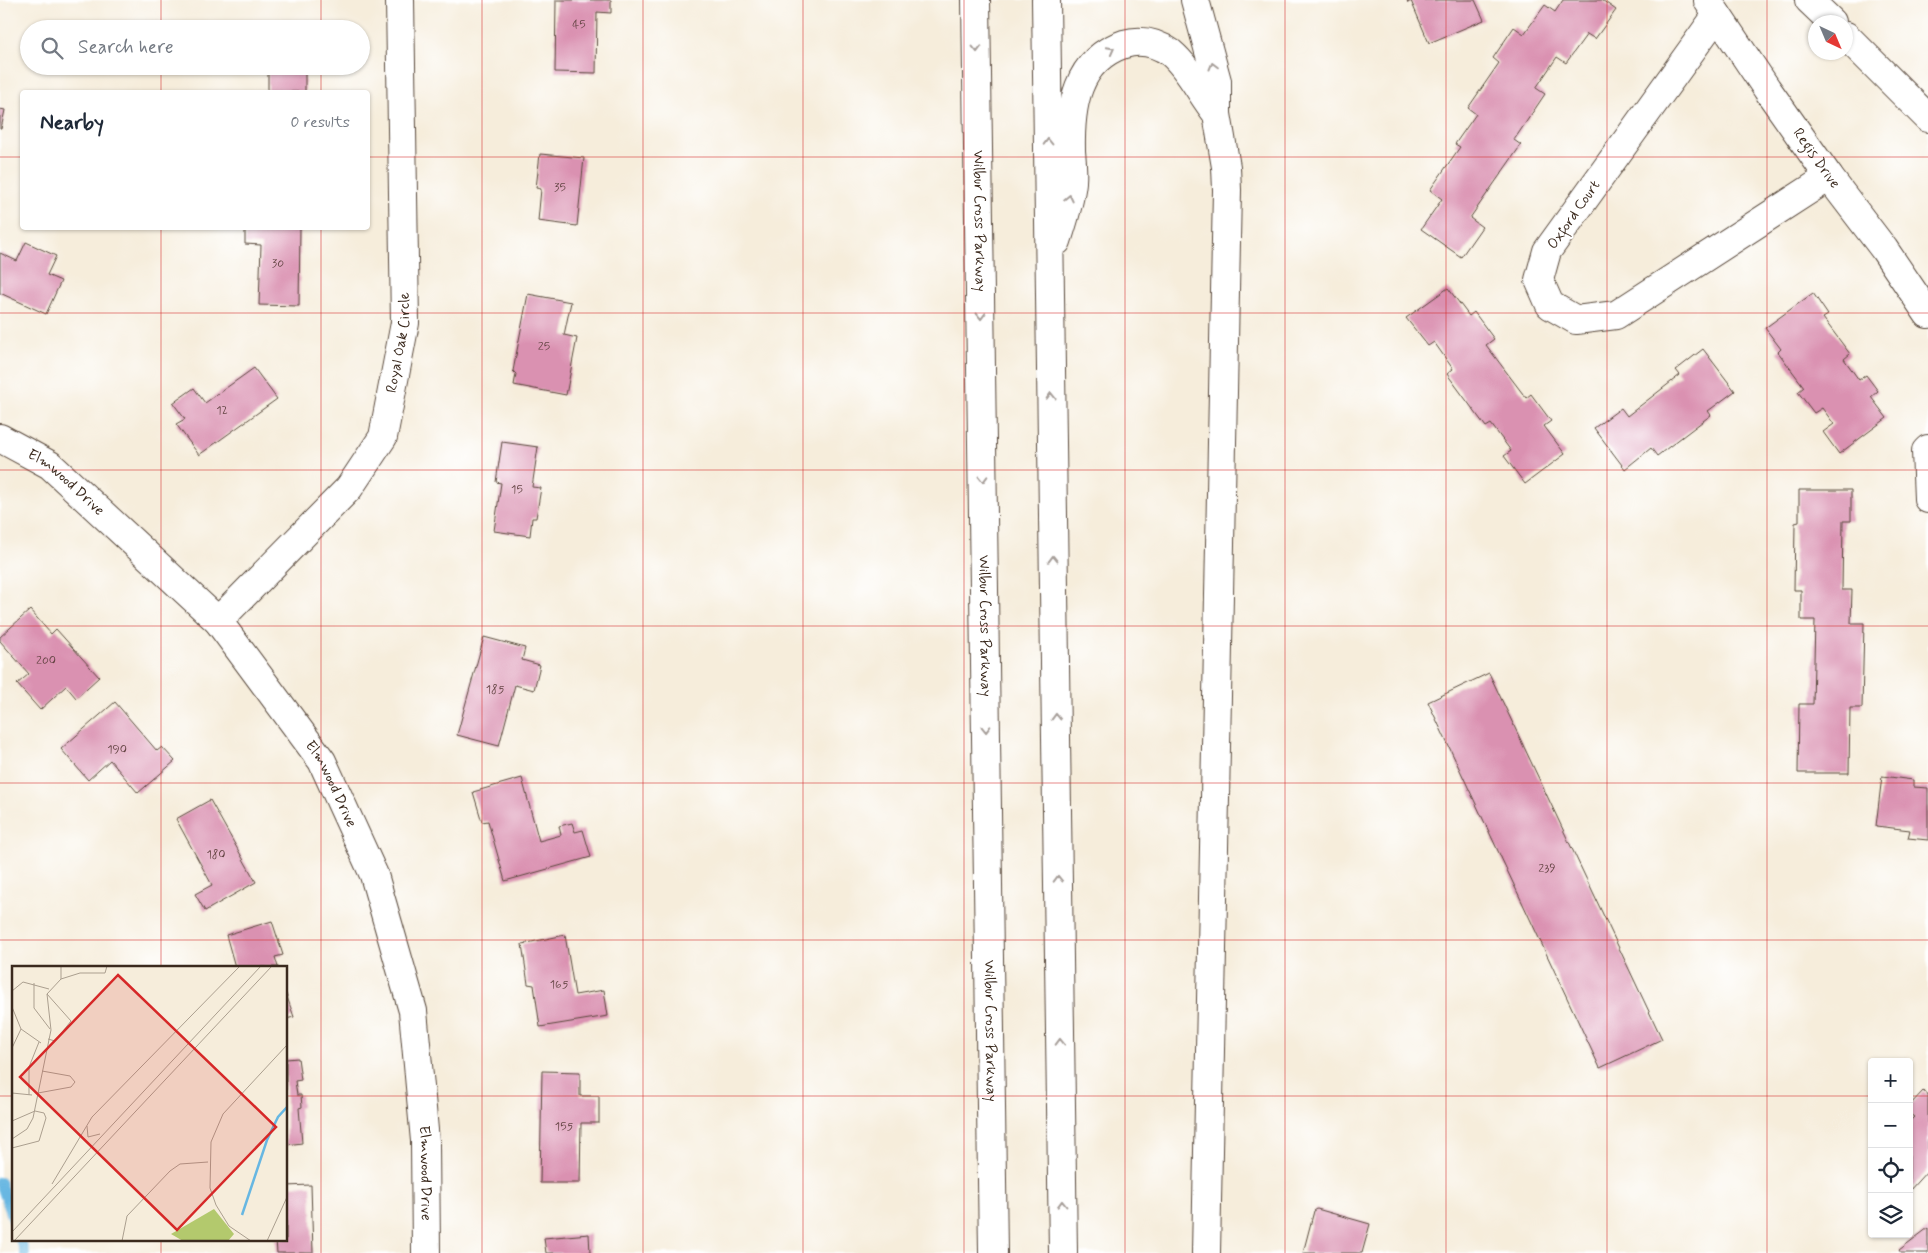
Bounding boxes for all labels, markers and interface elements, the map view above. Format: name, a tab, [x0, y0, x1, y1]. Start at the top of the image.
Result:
north arrow	[1808, 15, 1853, 60]
house number: 45	[572, 17, 586, 33]
search box	[20, 20, 370, 75]
icon: search	[38, 34, 66, 62]
text: Search here	[78, 35, 174, 60]
one-way arrow	[972, 45, 982, 53]
one-way arrow	[1106, 46, 1115, 56]
one-way arrow	[1208, 61, 1219, 70]
text: Nearby	[40, 109, 104, 137]
text: 0 results	[290, 112, 350, 133]
street label: Regis Drive	[1788, 124, 1845, 193]
one-way arrow	[1043, 138, 1053, 146]
street label: Wilbur Cross Parkway	[968, 150, 990, 292]
street label: Oxford Court	[1543, 176, 1607, 255]
house number: 35	[554, 180, 566, 196]
one-way arrow	[1063, 194, 1074, 203]
house number: 30	[272, 256, 284, 272]
street label: Royal Oak Circle	[382, 292, 416, 395]
one-way arrow	[975, 312, 986, 320]
house number: 25	[538, 339, 550, 355]
one-way arrow	[1046, 392, 1056, 400]
house number: 12	[216, 403, 228, 419]
street label: Elmwood Drive	[24, 445, 109, 521]
one-way arrow	[978, 475, 988, 483]
house number: 15	[511, 482, 523, 498]
one-way arrow	[1048, 554, 1059, 562]
street label: Wilbur Cross Parkway	[974, 555, 995, 697]
house number: 200	[36, 653, 56, 669]
house number: 185	[486, 682, 505, 698]
one-way arrow	[1050, 713, 1061, 721]
one-way arrow	[981, 725, 991, 733]
street label: Elmwood Drive	[300, 737, 361, 831]
house number: 190	[107, 742, 127, 758]
house number: 180	[206, 847, 226, 863]
house number: 239	[1538, 861, 1556, 877]
one-way arrow	[1053, 875, 1063, 883]
street label: Wilbur Cross Parkway	[979, 960, 1001, 1102]
inset map	[12, 966, 288, 1240]
house number: 165	[550, 977, 569, 993]
one-way arrow	[1055, 1038, 1065, 1046]
map controls	[1868, 1058, 1913, 1238]
button: +	[1868, 1058, 1913, 1103]
button: −	[1868, 1103, 1913, 1148]
house number: 155	[555, 1119, 574, 1135]
street label: Elmwood Drive	[414, 1125, 436, 1221]
button: locate	[1868, 1148, 1913, 1193]
button: layers	[1868, 1193, 1913, 1238]
one-way arrow	[1057, 1200, 1067, 1208]

